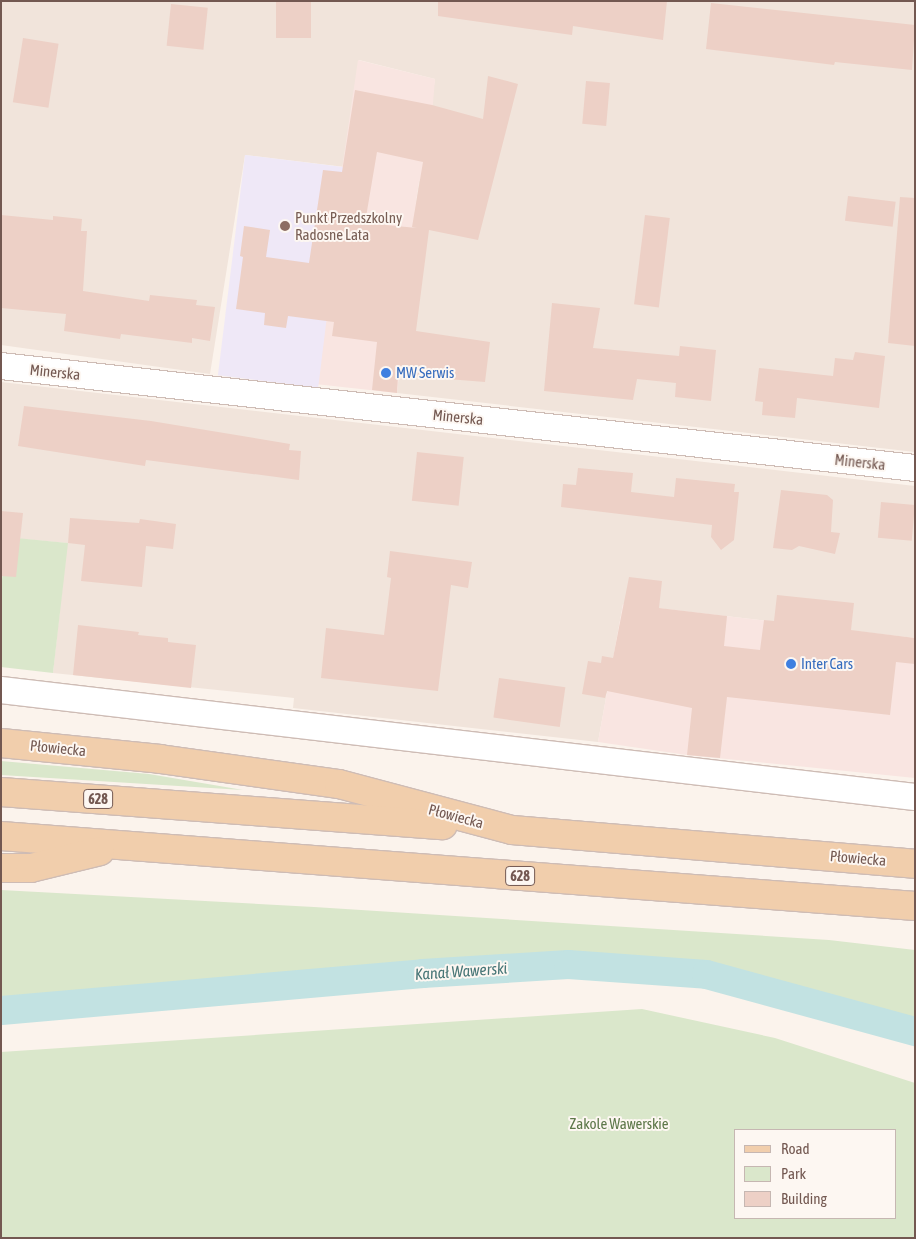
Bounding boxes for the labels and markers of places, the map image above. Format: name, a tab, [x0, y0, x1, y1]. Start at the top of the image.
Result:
place label: Punkt Przedszkolny Radosne Lata	[295, 208, 402, 243]
marker: Punkt Przedszkolny Radosne Lata	[279, 220, 291, 232]
place label: MW Serwis	[396, 364, 454, 382]
marker: MW Serwis	[380, 367, 392, 379]
place label: Inter Cars	[801, 655, 853, 673]
marker: Inter Cars	[785, 658, 797, 670]

